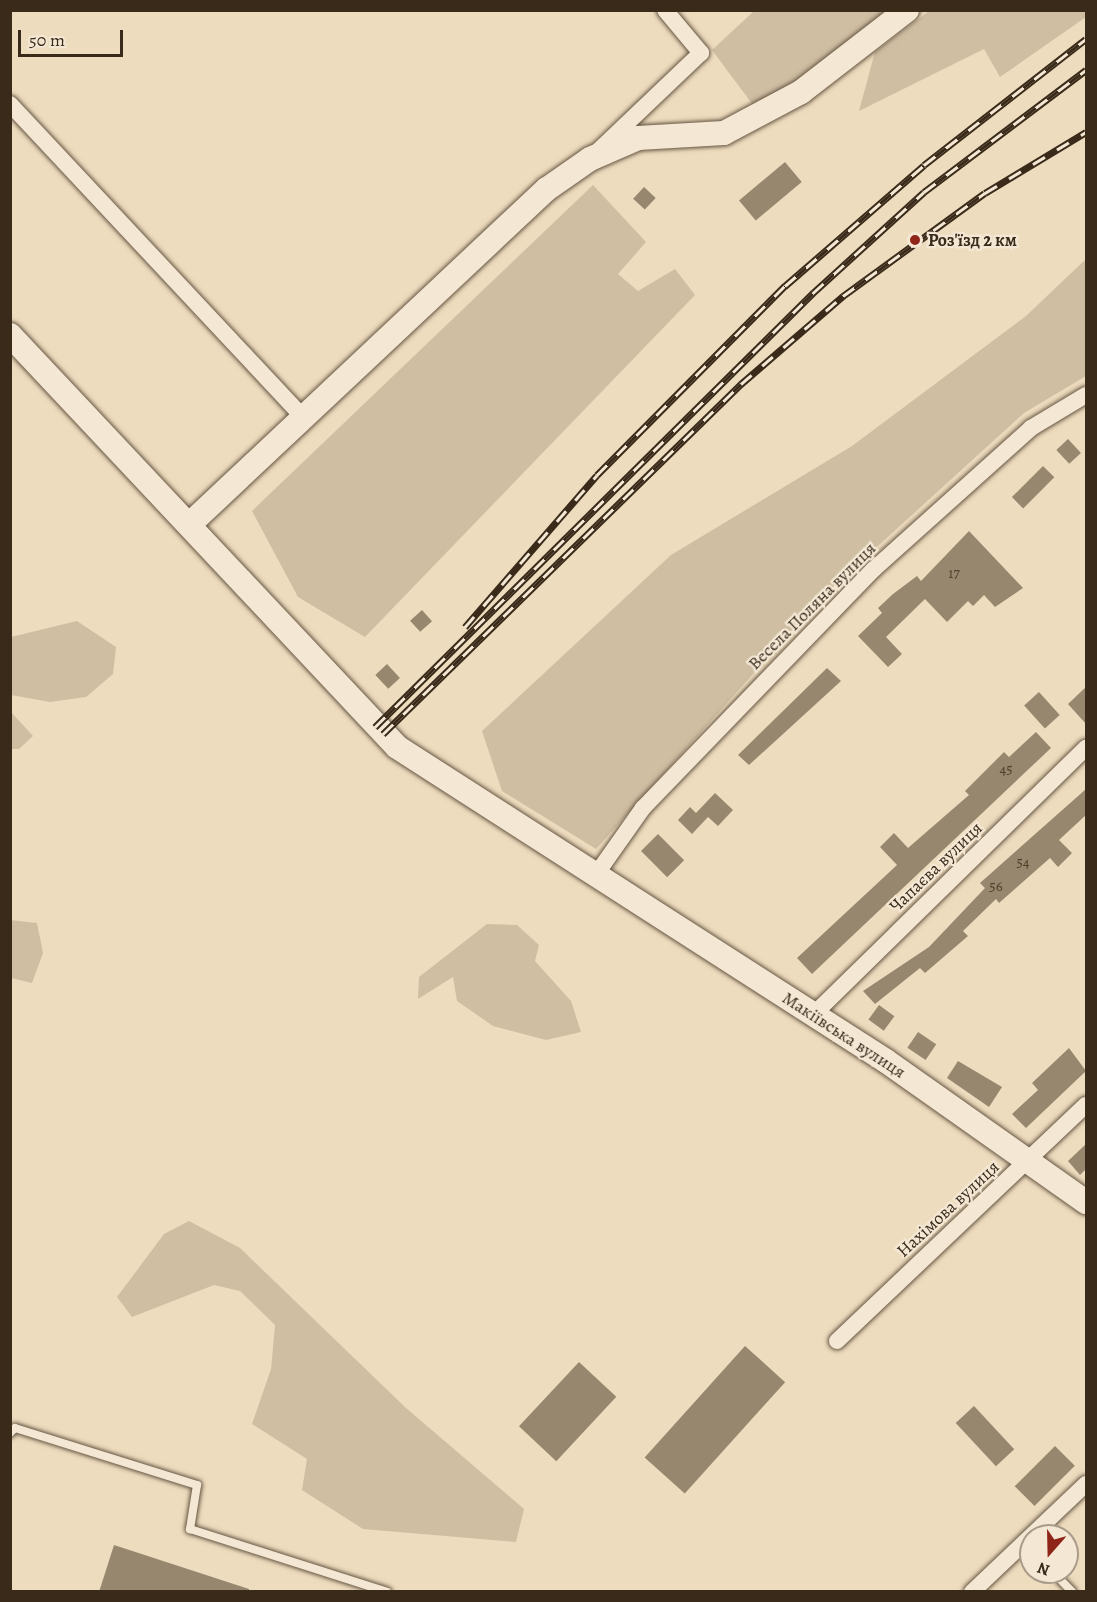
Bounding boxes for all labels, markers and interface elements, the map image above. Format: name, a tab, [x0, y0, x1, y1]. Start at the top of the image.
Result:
scale bar	[21, 18, 126, 56]
text: 50 m	[29, 28, 65, 52]
place label: Роз'їзд 2 км	[928, 229, 1017, 251]
marker: Роз'їзд 2 км	[906, 231, 924, 249]
street label: Весела Поляна вулиця	[744, 538, 880, 674]
house number: 17	[948, 565, 960, 583]
house number: 45	[999, 761, 1013, 779]
street label: Чапаєва вулиця	[885, 817, 987, 917]
house number: 54	[1016, 854, 1030, 872]
house number: 56	[989, 878, 1003, 896]
street label: Макіївська вулиця	[778, 987, 910, 1083]
street label: Нахімова вулиця	[892, 1156, 1004, 1262]
north arrow	[1019, 1524, 1079, 1584]
text: N	[1034, 1557, 1053, 1581]

